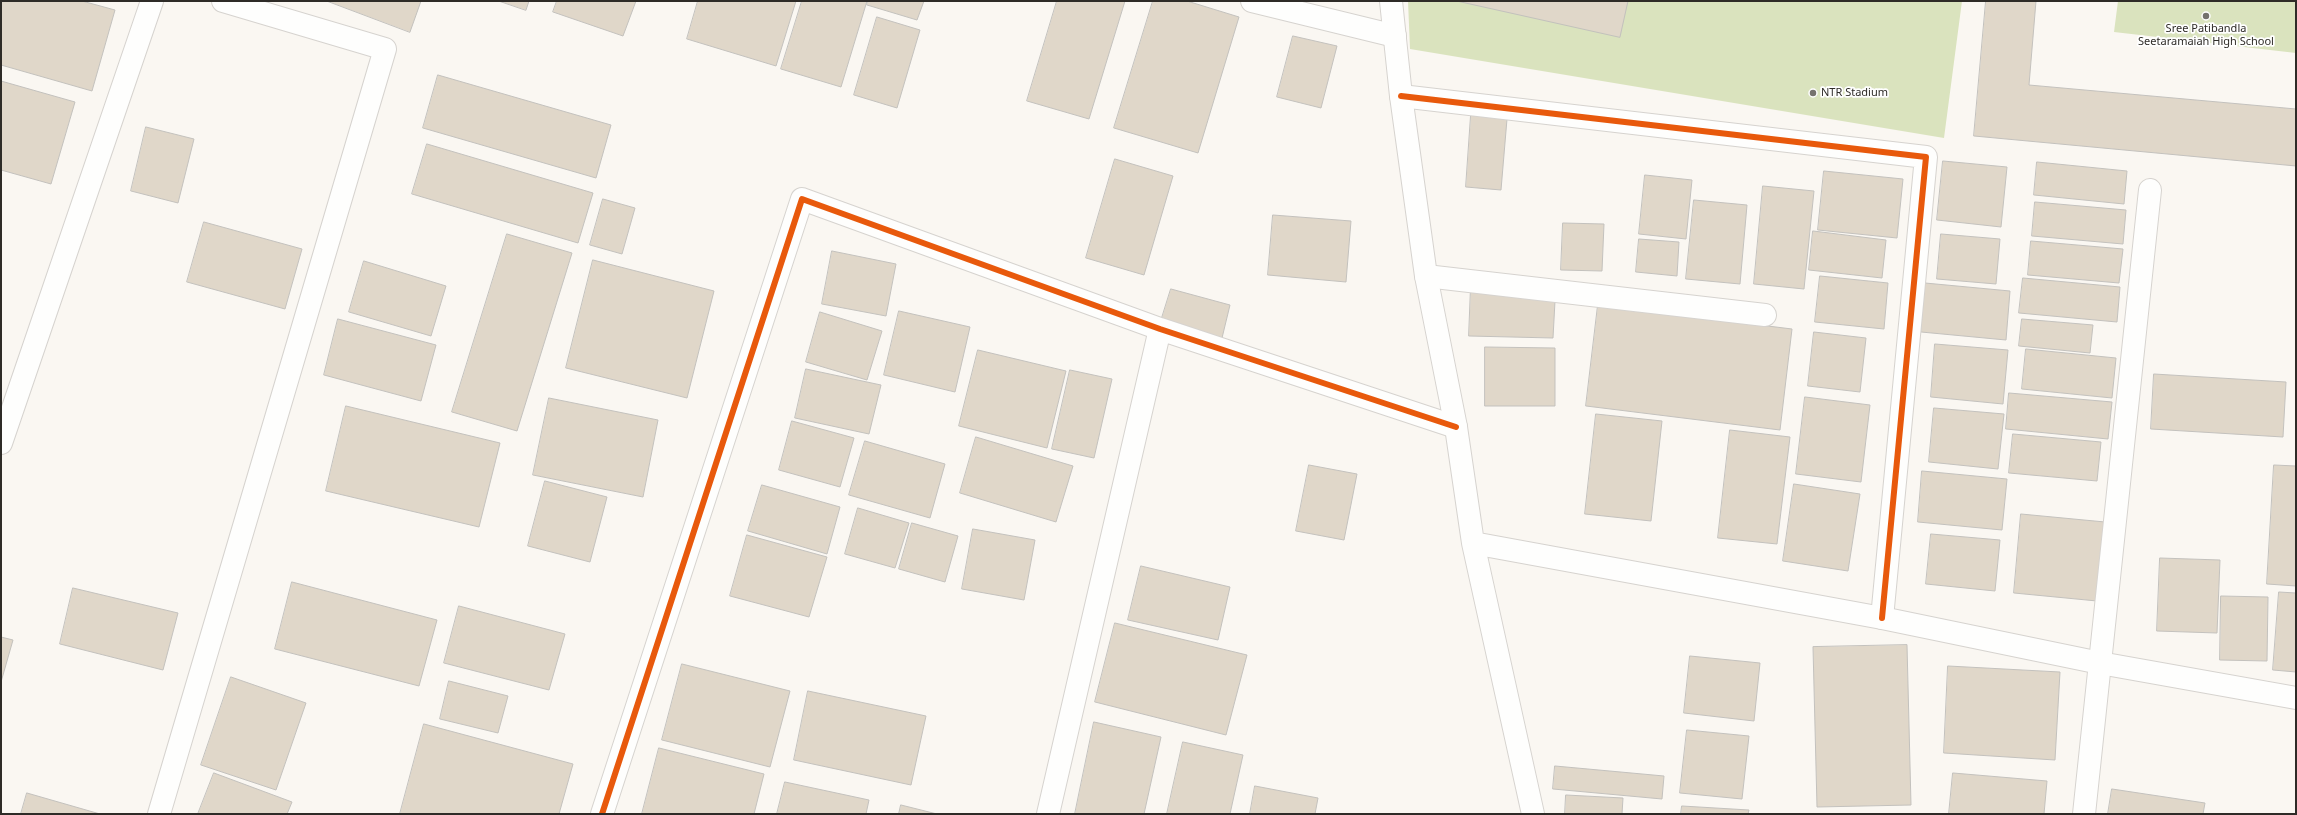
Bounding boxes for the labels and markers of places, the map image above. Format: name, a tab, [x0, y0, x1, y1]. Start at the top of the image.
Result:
marker: Sree Patibandla Seetaramaiah High School	[2201, 11, 2211, 21]
place label: Sree Patibandla Seetaramaiah High School	[2138, 22, 2274, 48]
place label: NTR Stadium	[1821, 86, 1888, 100]
marker: NTR Stadium	[1808, 88, 1818, 98]

